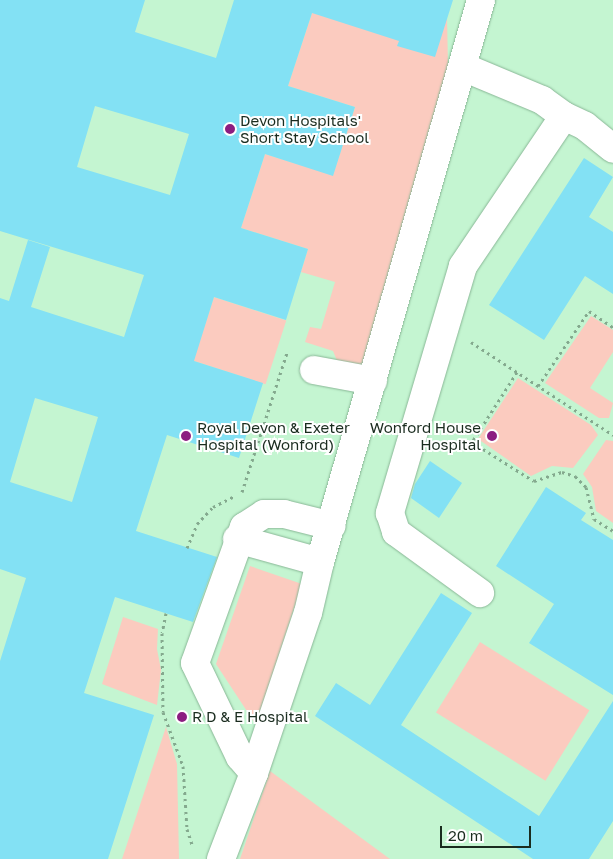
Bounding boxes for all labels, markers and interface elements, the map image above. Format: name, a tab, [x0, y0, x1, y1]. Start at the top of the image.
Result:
place label: Devon Hospitals' Short Stay School	[240, 111, 369, 146]
marker: Devon Hospitals' Short Stay School	[224, 123, 236, 135]
place label: Royal Devon & Exeter Hospital (Wonford)	[197, 418, 350, 453]
place label: Wonford House Hospital	[370, 418, 481, 453]
marker: Royal Devon & Exeter Hospital (Wonford)	[179, 429, 193, 443]
marker: Wonford House Hospital	[485, 429, 499, 443]
place label: R D & E Hospital	[192, 708, 308, 726]
marker: R D & E Hospital	[176, 711, 188, 723]
scale bar	[443, 816, 534, 848]
text: 20 m	[448, 826, 483, 844]

